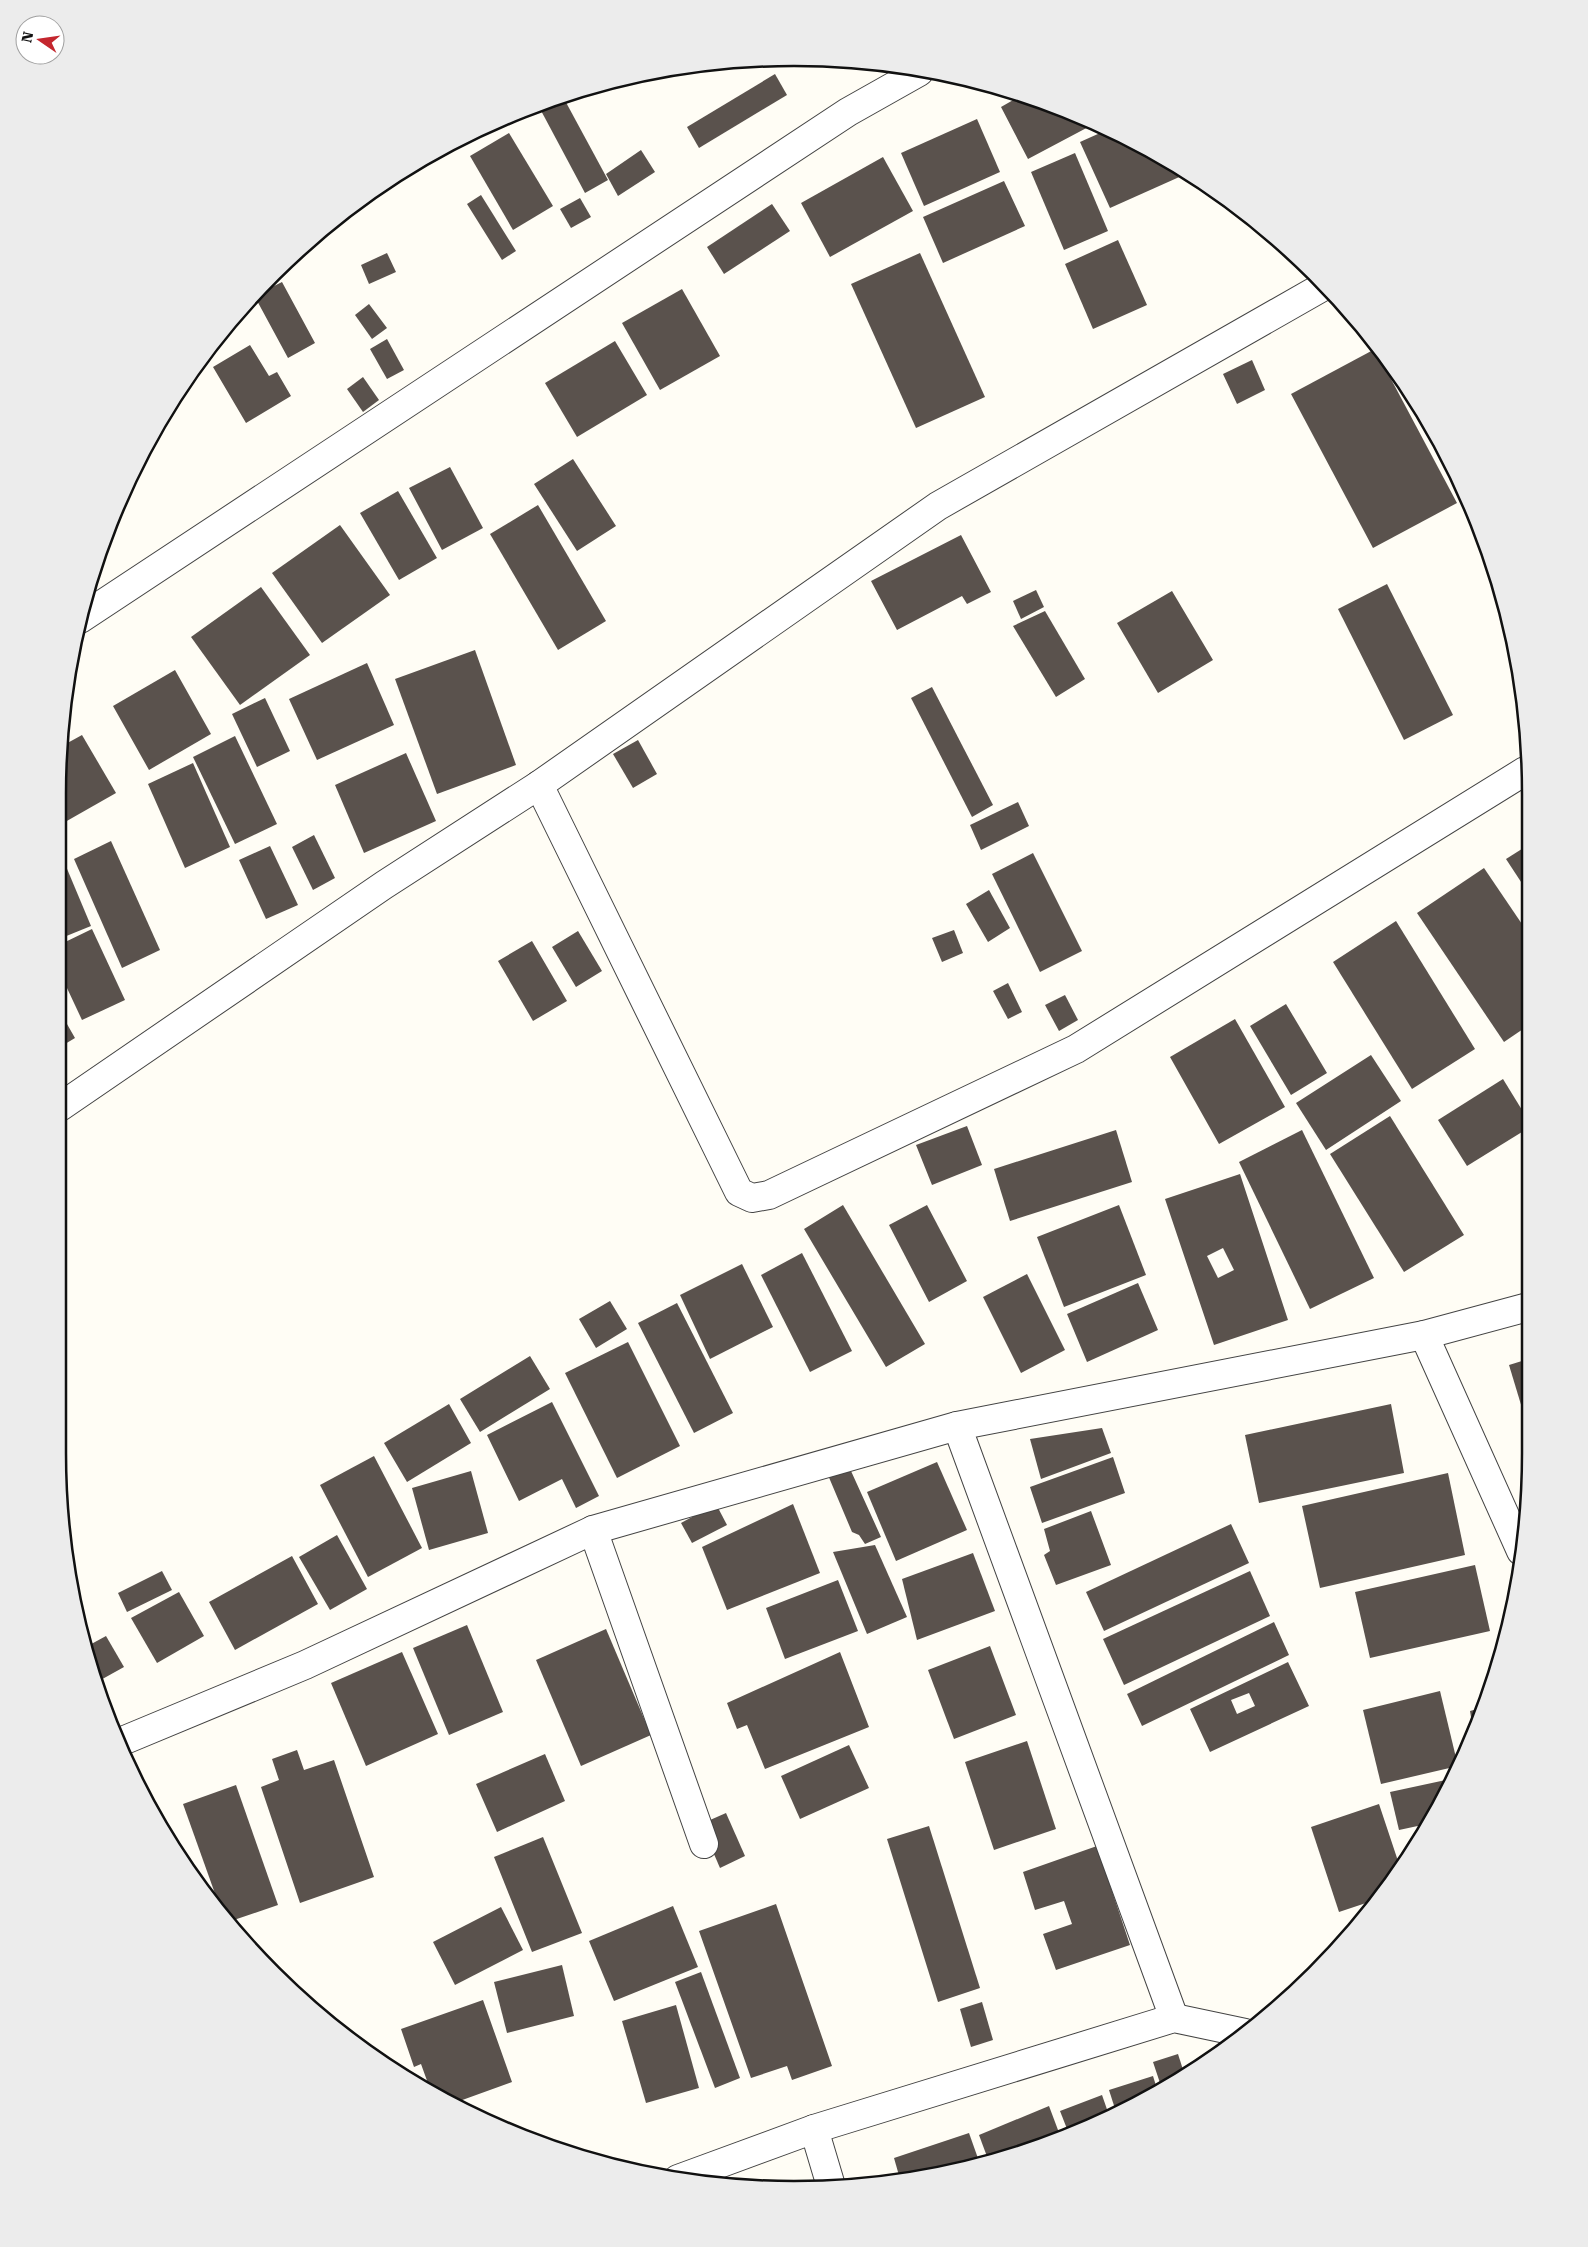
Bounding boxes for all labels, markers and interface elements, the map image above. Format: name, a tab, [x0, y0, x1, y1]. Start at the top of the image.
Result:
north arrow	[15, 15, 65, 65]
text: N	[18, 30, 36, 44]

